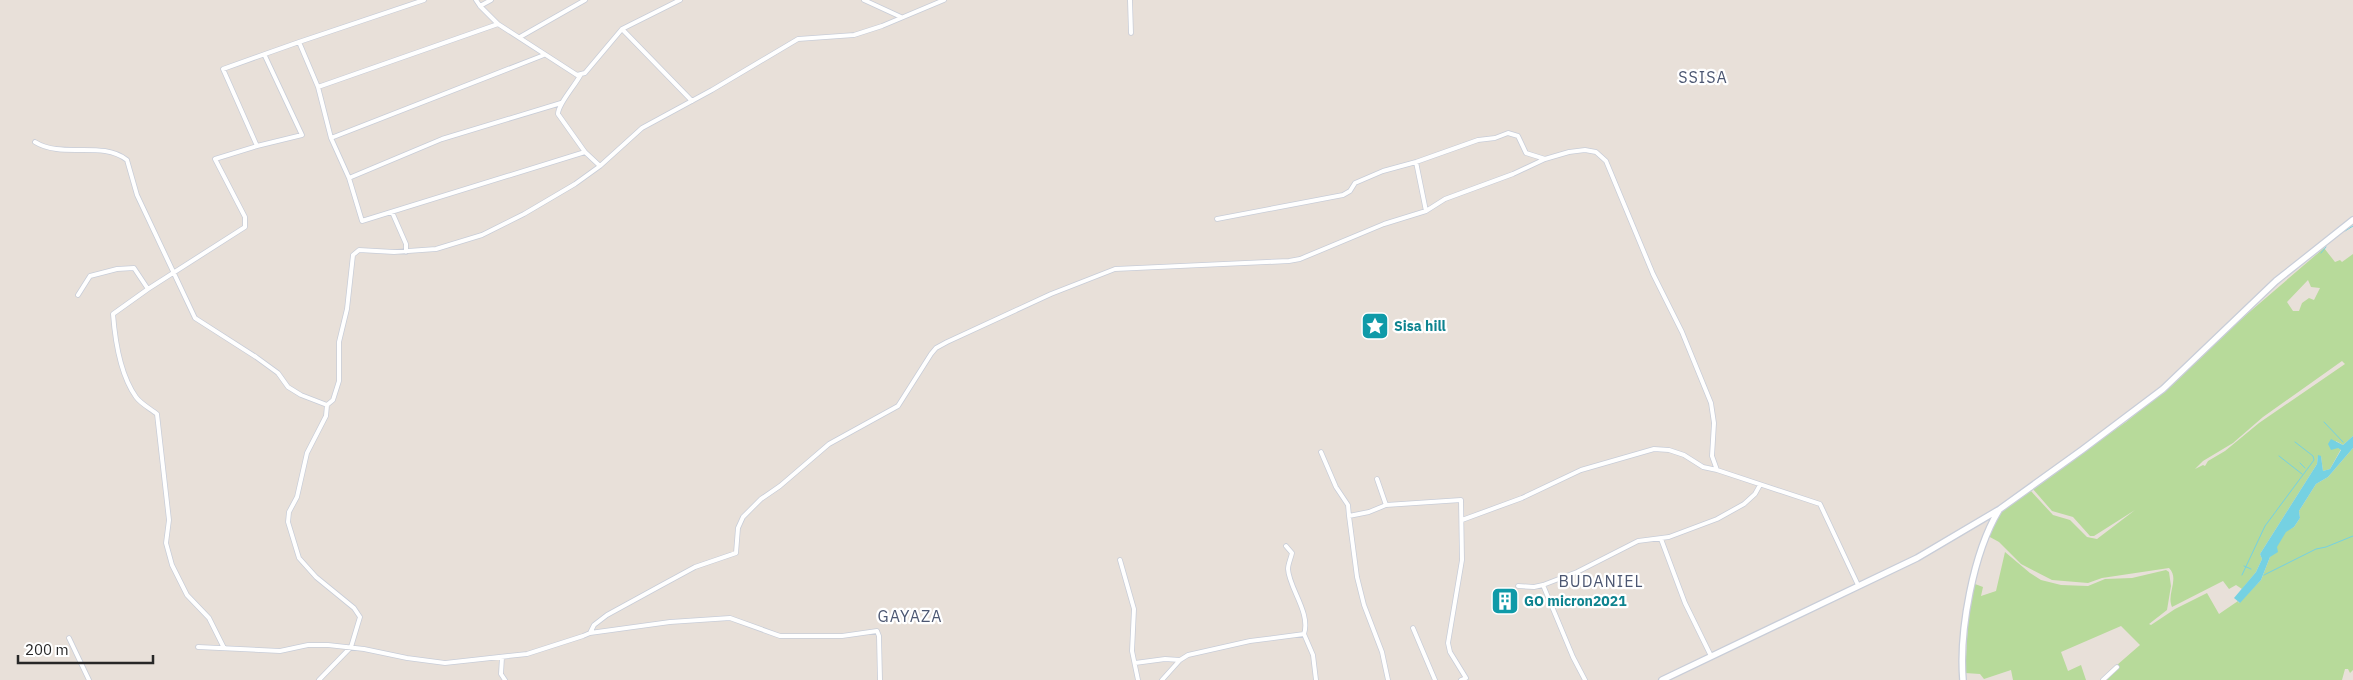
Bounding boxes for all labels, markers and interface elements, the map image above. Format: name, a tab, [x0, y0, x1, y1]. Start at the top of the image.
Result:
district label: SSISA	[1678, 67, 1728, 87]
place icon: Sisa hill	[1360, 311, 1390, 341]
place label: Sisa hill	[1394, 317, 1446, 335]
district label: BUDANIEL	[1558, 571, 1644, 591]
building icon: GO micron2021	[1490, 586, 1520, 616]
place label: GO micron2021	[1524, 592, 1627, 610]
district label: GAYAZA	[878, 606, 942, 626]
scale bar	[18, 632, 152, 664]
text: 200 m	[25, 640, 69, 659]

